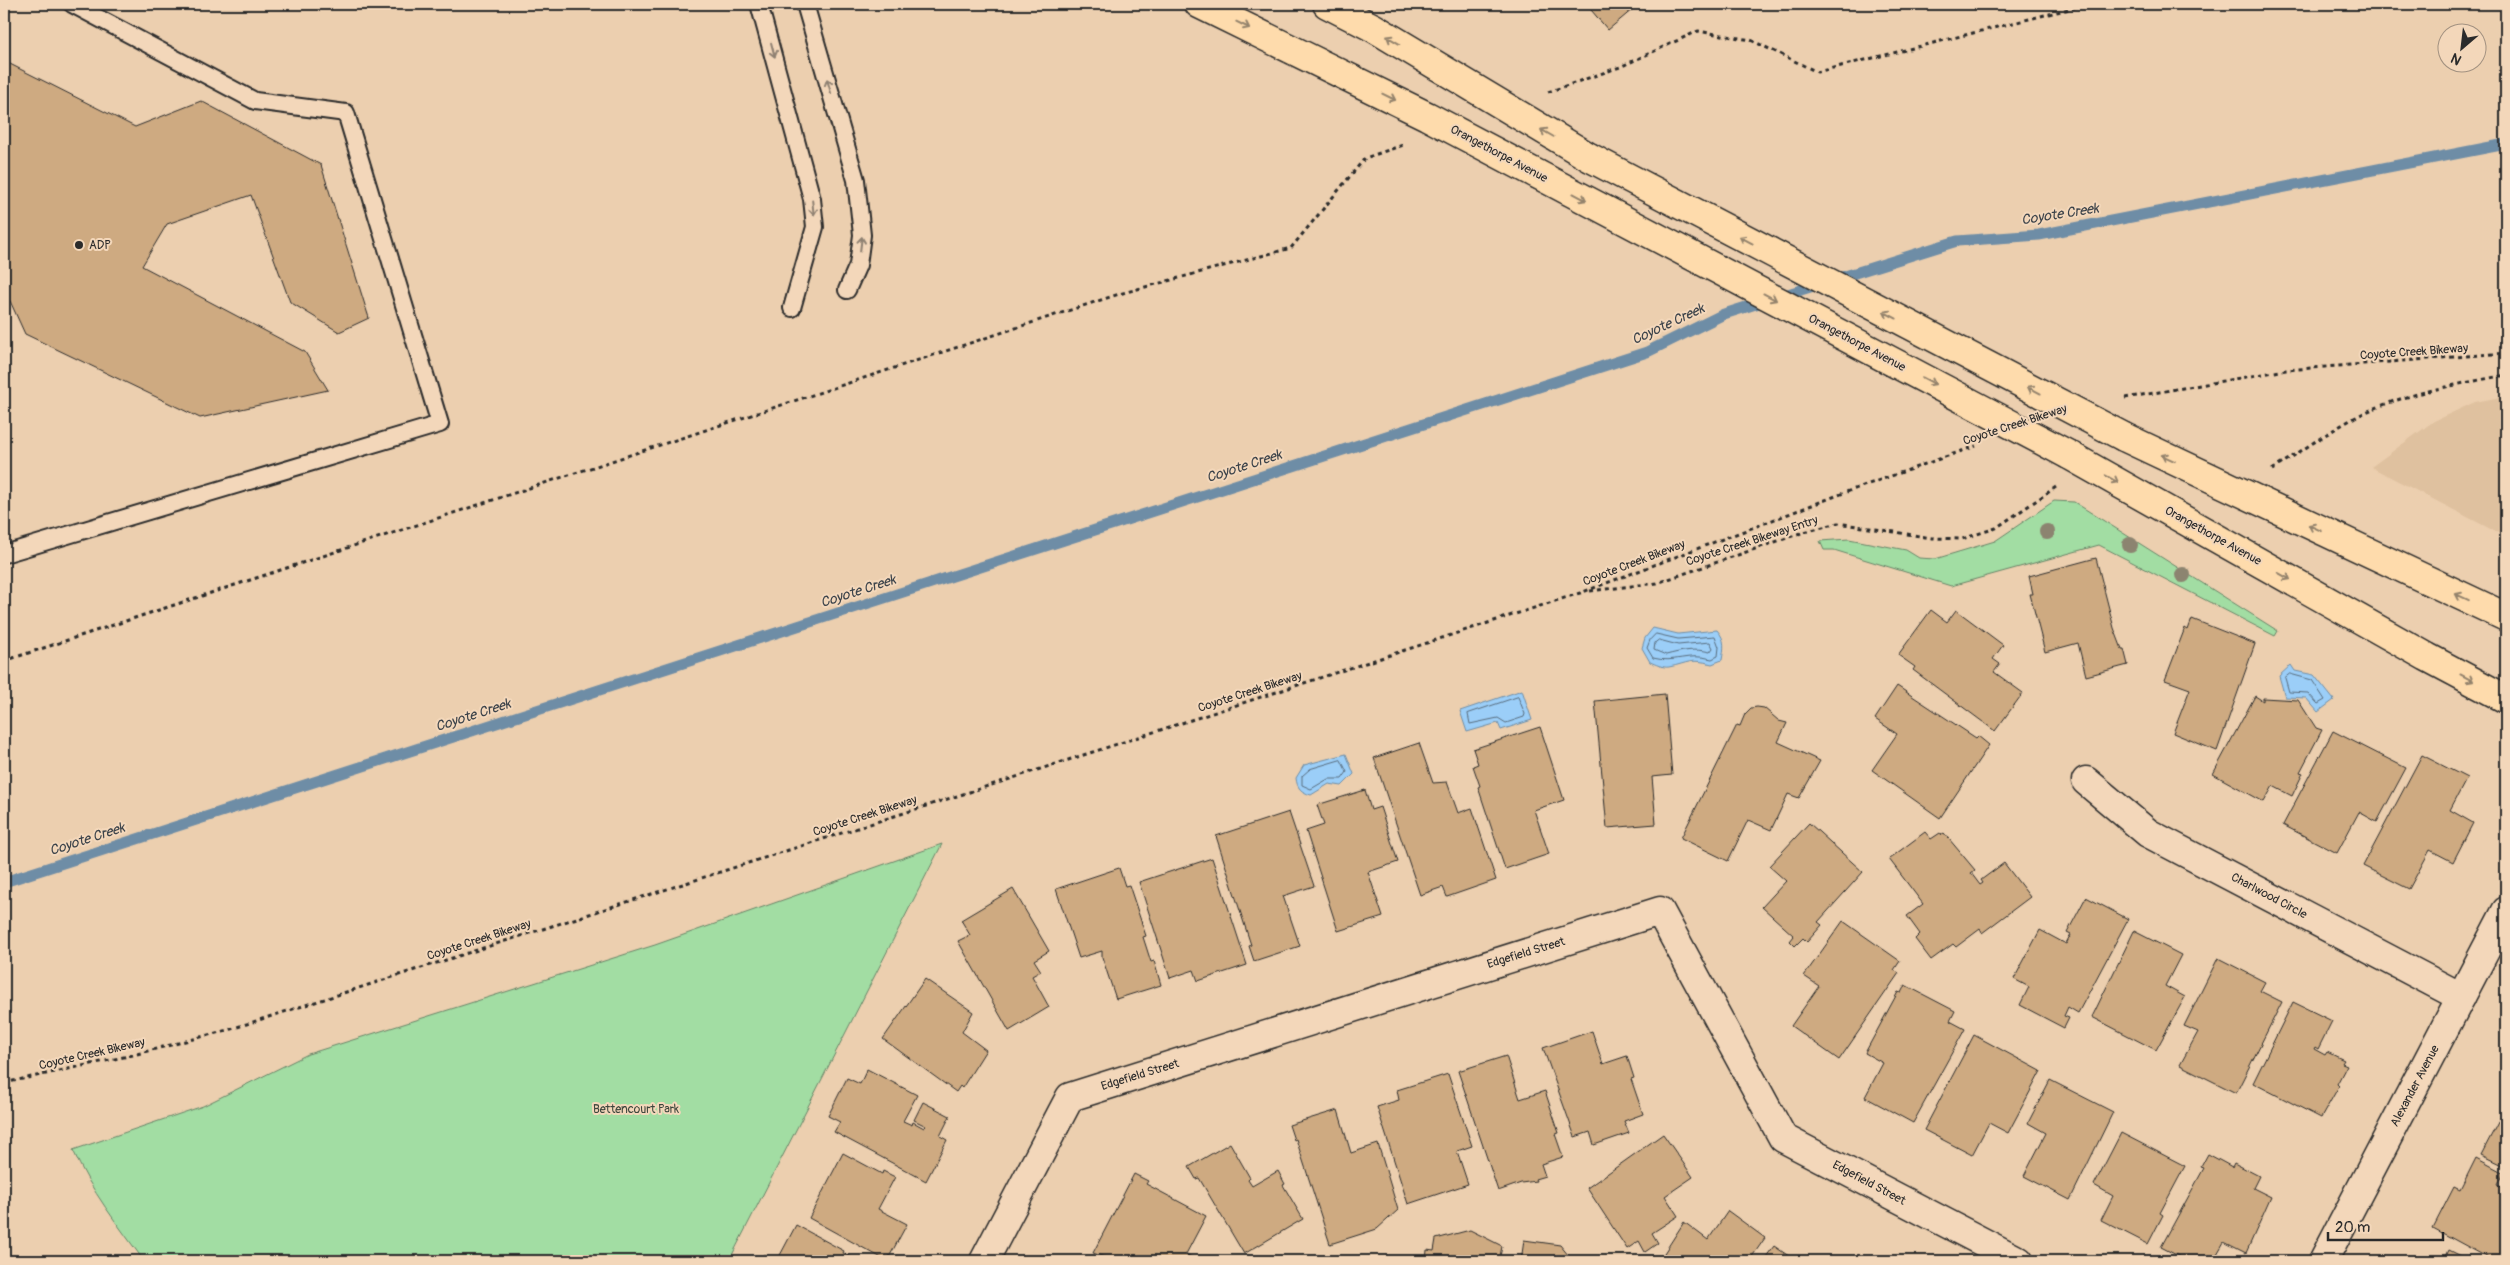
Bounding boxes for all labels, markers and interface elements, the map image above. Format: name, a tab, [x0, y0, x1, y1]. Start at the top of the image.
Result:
one-way arrow	[1235, 21, 1250, 30]
north arrow	[2438, 22, 2488, 72]
one-way arrow	[1386, 35, 1400, 45]
one-way arrow	[769, 42, 778, 58]
text: N	[2448, 49, 2464, 69]
one-way arrow	[824, 78, 833, 94]
one-way arrow	[1381, 93, 1396, 102]
street label: Orangethorpe Avenue	[1448, 122, 1550, 186]
one-way arrow	[1541, 127, 1555, 137]
one-way arrow	[1572, 193, 1587, 202]
water label: Coyote Creek	[2020, 199, 2101, 229]
one-way arrow	[808, 200, 818, 216]
one-way arrow	[1739, 235, 1754, 245]
one-way arrow	[856, 236, 866, 252]
place label: ADP	[89, 238, 111, 253]
marker: ADP	[73, 239, 85, 251]
one-way arrow	[1762, 293, 1777, 302]
water label: Coyote Creek	[1629, 299, 1708, 348]
one-way arrow	[1883, 310, 1898, 319]
street label: Orangethorpe Avenue	[1806, 311, 1908, 375]
street label: Coyote Creek Bikeway	[2359, 341, 2469, 363]
one-way arrow	[1922, 376, 1937, 386]
one-way arrow	[2027, 385, 2042, 394]
street label: Coyote Creek Bikeway	[1961, 401, 2069, 449]
water label: Coyote Creek	[1204, 445, 1285, 486]
one-way arrow	[2161, 453, 2176, 463]
one-way arrow	[2104, 474, 2119, 484]
street label: Orangethorpe Avenue	[2162, 503, 2264, 569]
street label: Coyote Creek Bikeway Entry	[1684, 513, 1820, 569]
one-way arrow	[2308, 522, 2323, 532]
street label: Coyote Creek Bikeway	[1581, 537, 1687, 589]
water label: Coyote Creek	[818, 570, 899, 611]
one-way arrow	[2276, 572, 2291, 581]
one-way arrow	[2455, 591, 2470, 601]
street label: Coyote Creek Bikeway	[1196, 668, 1304, 716]
one-way arrow	[2459, 674, 2474, 683]
water label: Coyote Creek	[433, 694, 514, 735]
street label: Coyote Creek Bikeway	[811, 792, 919, 840]
water label: Coyote Creek	[47, 818, 128, 859]
street label: Charlwood Circle	[2228, 870, 2310, 922]
street label: Coyote Creek Bikeway	[425, 916, 533, 964]
street label: Edgefield Street	[1485, 934, 1567, 972]
street label: Coyote Creek Bikeway	[38, 1035, 146, 1073]
street label: Alexander Avenue	[2387, 1043, 2443, 1129]
street label: Edgefield Street	[1099, 1056, 1181, 1094]
park label: Bettencourt Park	[593, 1102, 679, 1117]
street label: Edgefield Street	[1830, 1157, 1908, 1209]
scale bar	[2328, 1210, 2442, 1242]
text: 20 m	[2335, 1218, 2370, 1237]

